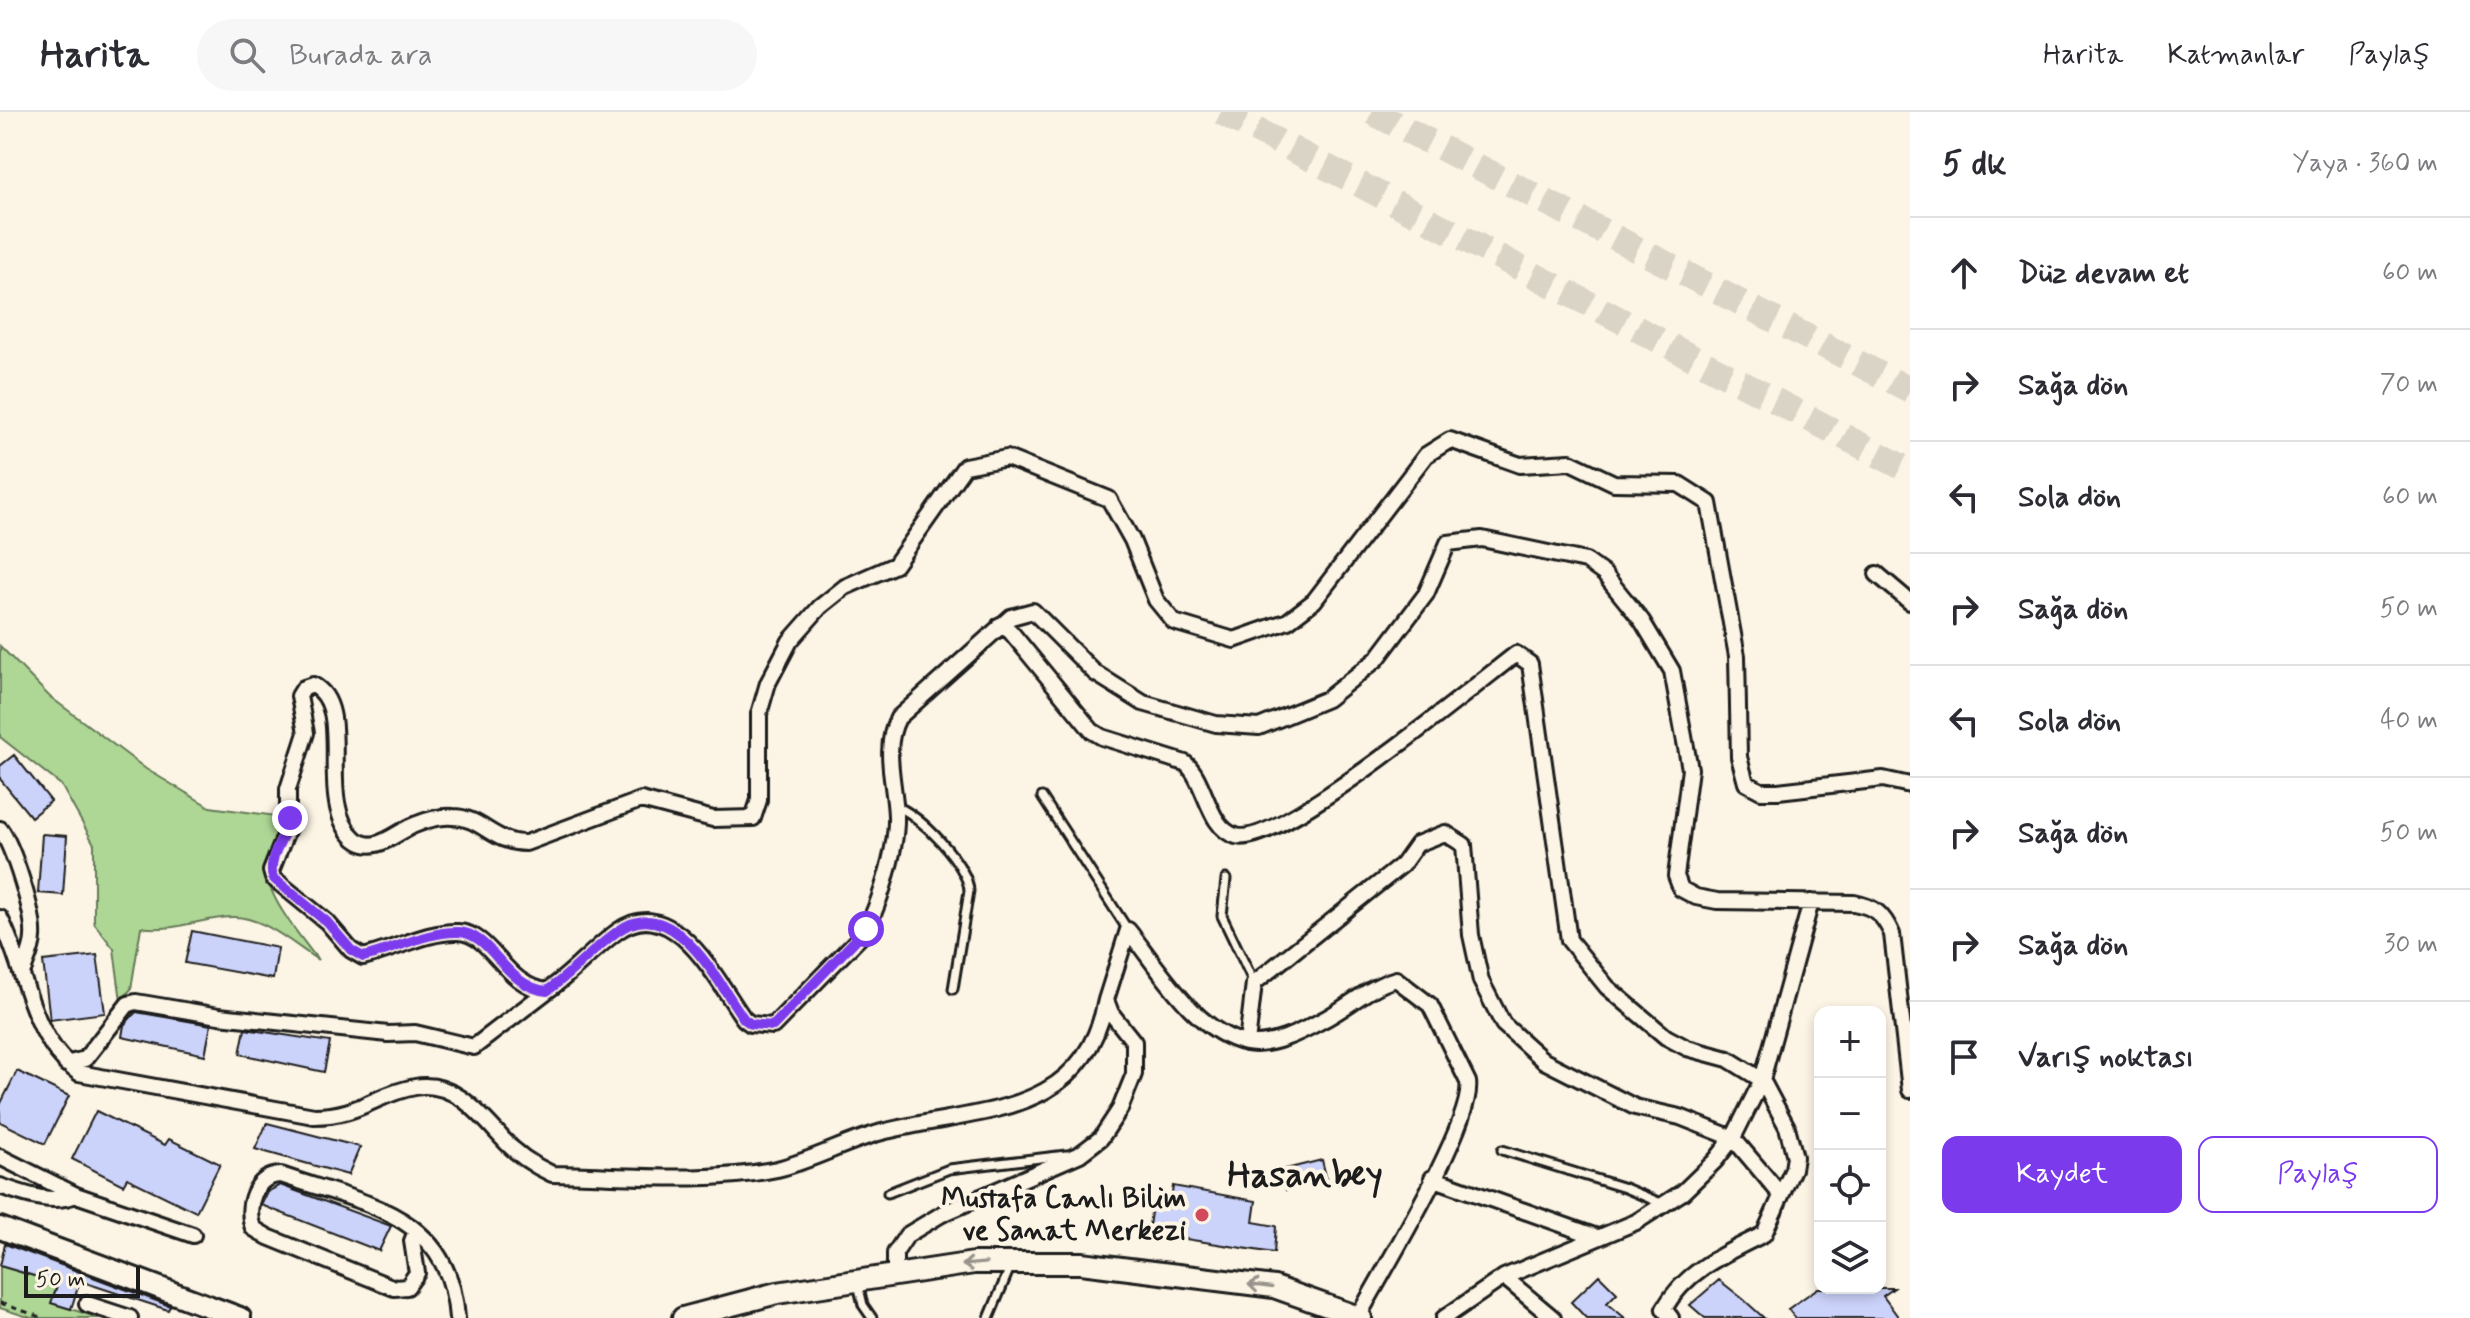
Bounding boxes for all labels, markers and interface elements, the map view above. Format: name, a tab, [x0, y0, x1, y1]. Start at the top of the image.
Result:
search box	[197, 19, 757, 91]
text: Harita	[40, 31, 149, 80]
icon: search	[225, 33, 269, 77]
text: Burada ara	[289, 36, 432, 75]
text: Harita	[2043, 37, 2123, 74]
text: Katmanlar	[2167, 37, 2304, 74]
text: Paylaş	[2348, 37, 2430, 74]
text: 5 dk	[1942, 142, 2006, 187]
text: Yaya · 360 m	[2292, 147, 2438, 181]
icon: ahead	[1942, 251, 1986, 295]
text: Düz devam et	[2018, 254, 2189, 293]
text: 60 m	[2382, 256, 2438, 290]
icon: right	[1942, 363, 1986, 407]
text: Sağa dön	[2018, 366, 2128, 405]
text: 70 m	[2380, 368, 2438, 402]
icon: left	[1942, 475, 1986, 519]
text: Sola dön	[2018, 478, 2121, 517]
text: 60 m	[2382, 480, 2438, 514]
icon: right	[1942, 587, 1986, 631]
text: Sağa dön	[2018, 590, 2128, 629]
text: 50 m	[2380, 592, 2438, 626]
icon: left	[1942, 699, 1986, 743]
text: Sola dön	[2018, 702, 2121, 741]
text: 40 m	[2380, 704, 2438, 738]
route end	[272, 800, 308, 836]
icon: right	[1942, 811, 1986, 855]
text: Sağa dön	[2018, 814, 2128, 853]
text: 50 m	[2380, 816, 2438, 850]
route start	[848, 911, 884, 947]
icon: right	[1942, 923, 1986, 967]
text: Sağa dön	[2018, 926, 2128, 965]
text: 30 m	[2384, 928, 2438, 962]
map controls	[1814, 1006, 1886, 1294]
button: +	[1814, 1006, 1886, 1078]
icon: arrive	[1942, 1035, 1986, 1079]
text: Varış noktası	[2018, 1038, 2194, 1077]
button: −	[1814, 1078, 1886, 1150]
button: Kaydet	[1942, 1136, 2182, 1213]
button: Paylaş	[2198, 1136, 2438, 1213]
button: locate	[1814, 1150, 1886, 1222]
district label: Hasanbey	[1227, 1153, 1383, 1200]
place label: Mustafa Canlı Bilim ve Sanat Merkezi	[941, 1181, 1186, 1250]
marker: Mustafa Canlı Bilim ve Sanat Merkezi	[1193, 1206, 1211, 1224]
button: layers	[1814, 1222, 1886, 1294]
one-way arrow	[961, 1257, 988, 1272]
scale bar	[24, 1262, 140, 1298]
text: 50 m	[36, 1266, 85, 1294]
one-way arrow	[1248, 1278, 1274, 1293]

